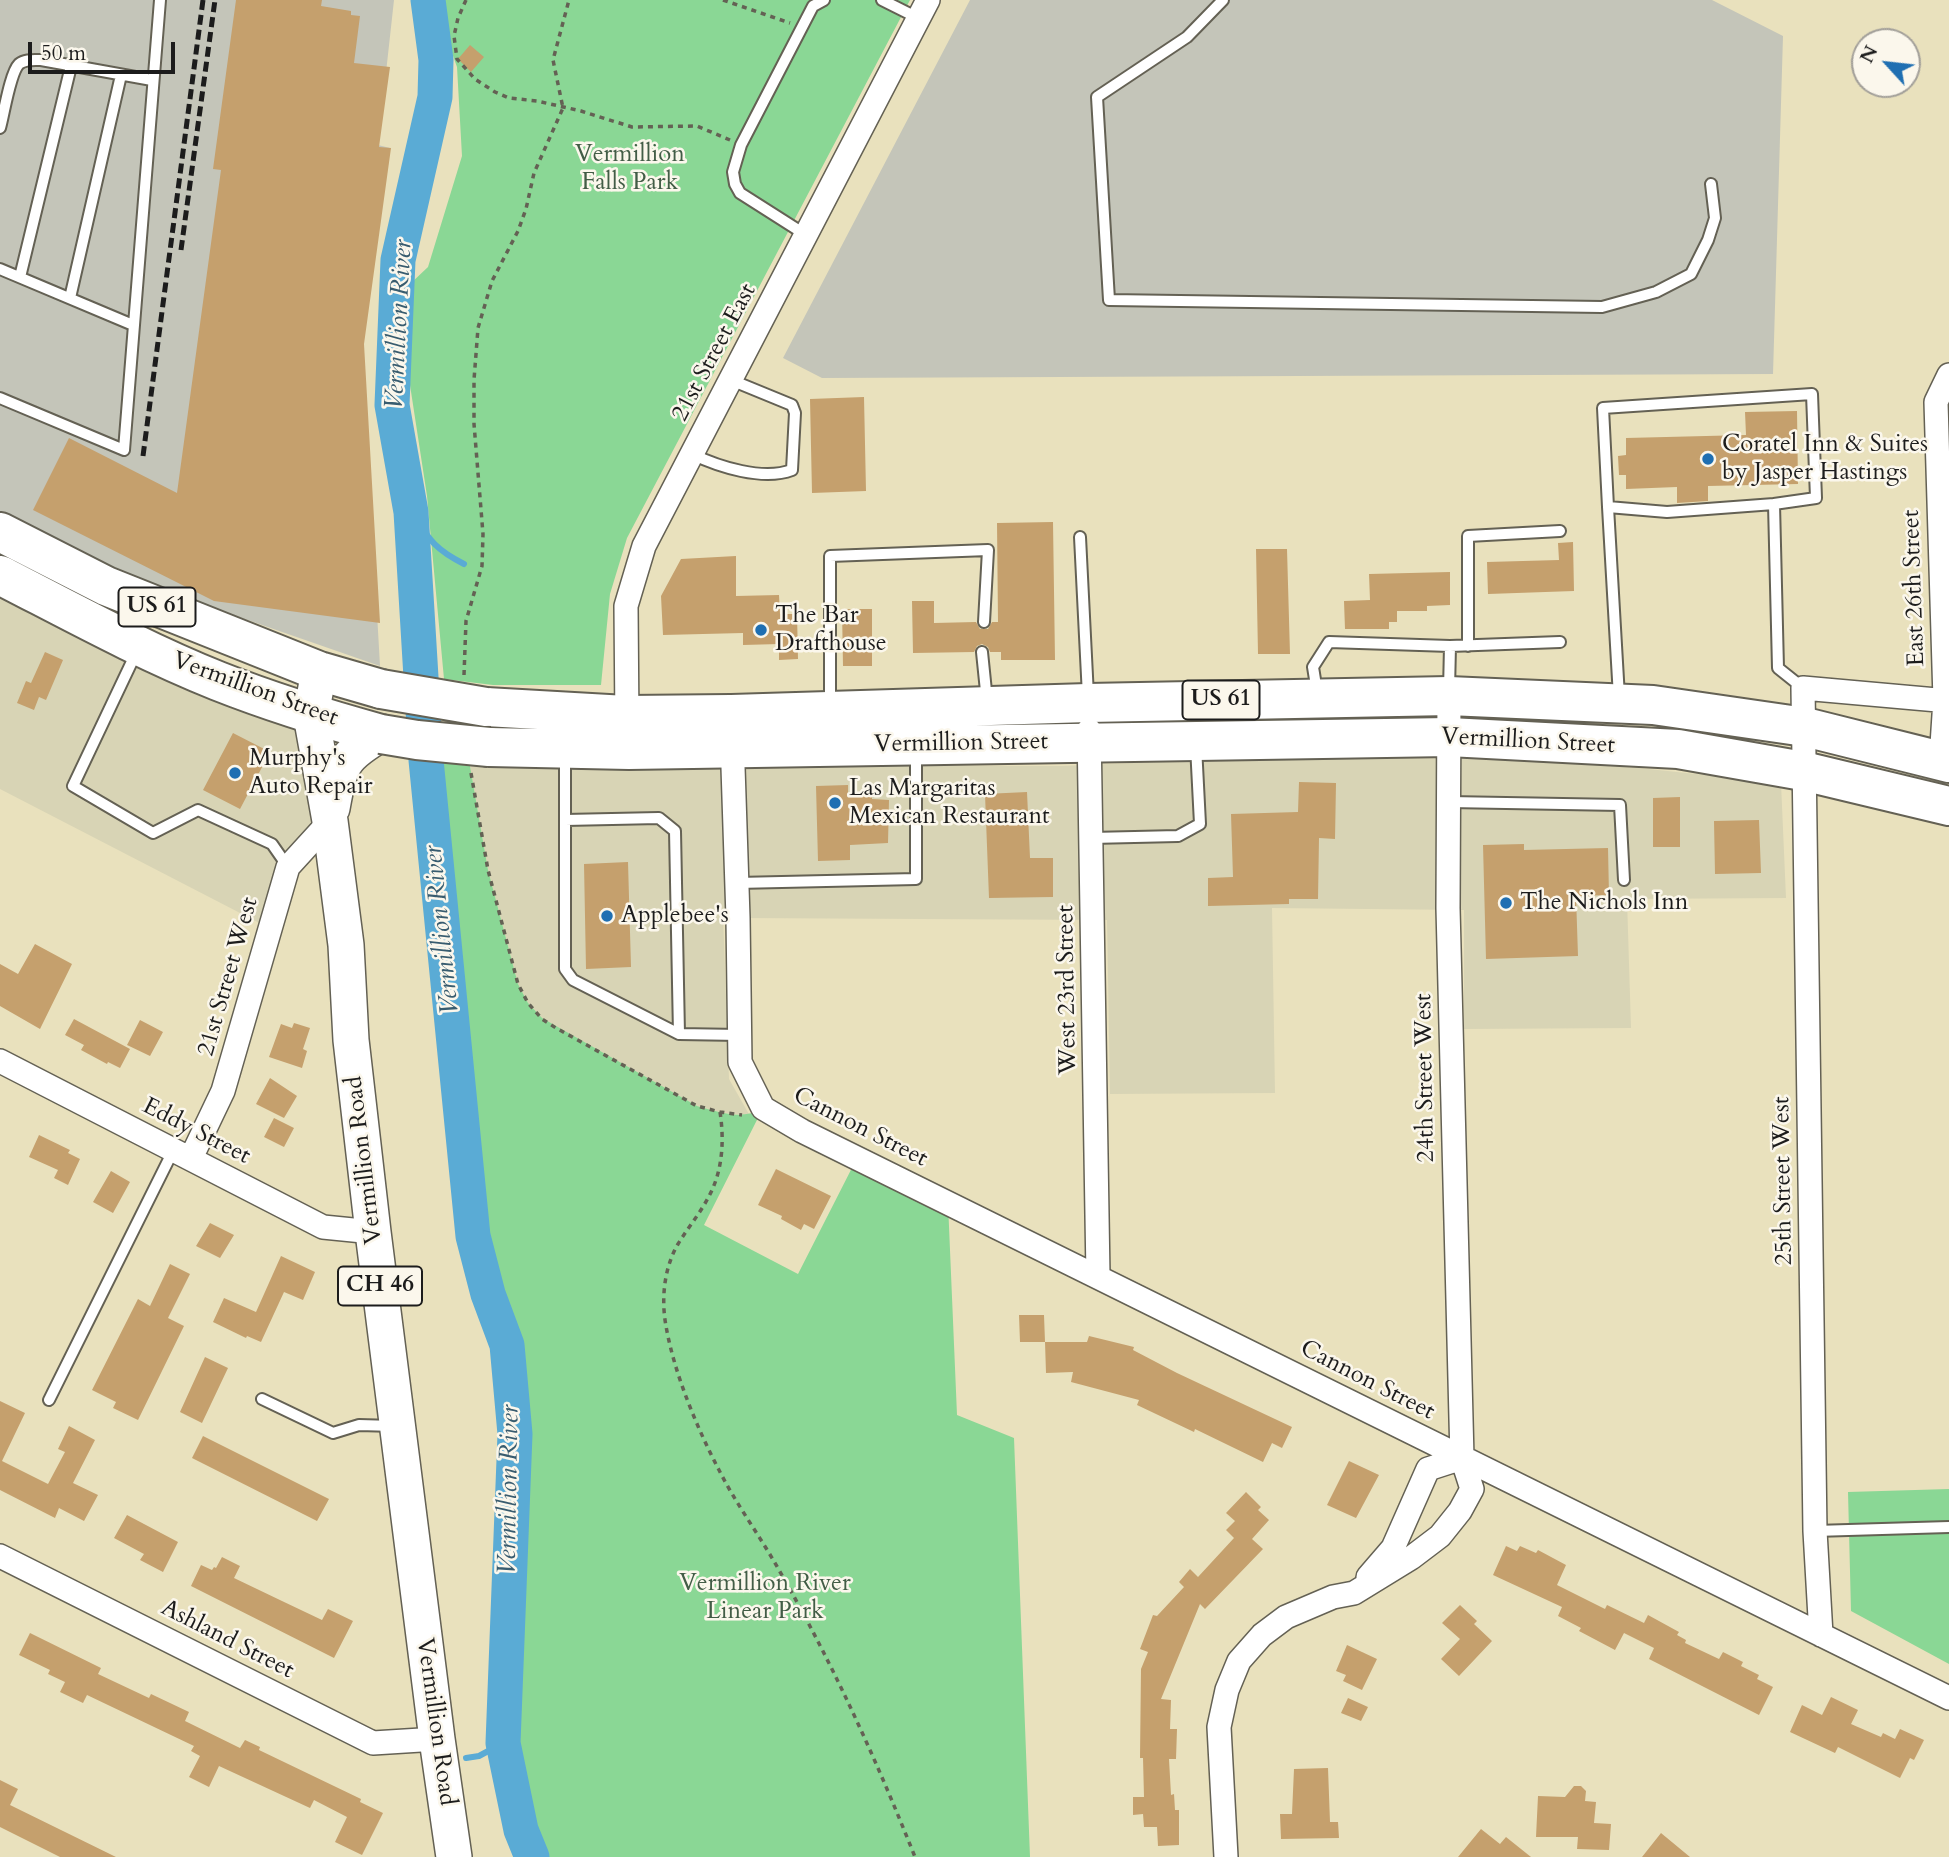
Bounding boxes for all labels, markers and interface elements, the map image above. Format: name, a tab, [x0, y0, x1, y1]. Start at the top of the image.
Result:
scale bar	[32, 28, 178, 72]
north arrow	[1851, 28, 1921, 98]
text: 50 m	[41, 39, 86, 68]
text: N	[1854, 41, 1884, 68]
park label: Vermillion Falls Park	[575, 141, 685, 197]
water label: Vermillion River	[380, 239, 420, 411]
street label: 21st Street East	[667, 279, 763, 427]
place label: Coratel Inn & Suites by Jasper Hastings	[1722, 431, 1928, 487]
marker: Coratel Inn & Suites by Jasper Hastings	[1700, 451, 1716, 467]
street label: East 26th Street	[1898, 509, 1932, 667]
road number: US 61	[118, 587, 196, 626]
place label: The Bar Drafthouse	[775, 602, 887, 658]
marker: The Bar Drafthouse	[753, 622, 769, 638]
street label: Vermillion Street	[168, 647, 342, 733]
road number: US 61	[1182, 680, 1260, 720]
street label: Vermillion Street	[1440, 723, 1616, 761]
street label: Vermillion Street	[874, 728, 1048, 760]
place label: Murphy's Auto Repair	[249, 745, 372, 801]
marker: Murphy's Auto Repair	[227, 765, 243, 781]
place label: Las Margaritas Mexican Restaurant	[849, 775, 1050, 831]
marker: Las Margaritas Mexican Restaurant	[827, 795, 843, 811]
water label: Vermillion River	[419, 844, 467, 1016]
place label: The Nichols Inn	[1520, 889, 1688, 917]
street label: 21st Street West	[193, 894, 265, 1060]
marker: The Nichols Inn	[1498, 895, 1514, 911]
place label: Applebee's	[621, 902, 729, 930]
street label: West 23rd Street	[1052, 905, 1084, 1075]
marker: Applebee's	[599, 908, 615, 924]
street label: 24th Street West	[1410, 993, 1442, 1163]
street label: Vermillion Road	[340, 1074, 390, 1246]
street label: Cannon Street	[788, 1082, 932, 1174]
street label: Eddy Street	[137, 1093, 255, 1171]
street label: 25th Street West	[1768, 1096, 1800, 1266]
road number: CH 46	[338, 1266, 422, 1306]
street label: Cannon Street	[1295, 1335, 1439, 1427]
water label: Vermillion River	[493, 1405, 527, 1575]
park label: Vermillion River Linear Park	[679, 1570, 851, 1626]
street label: Ashland Street	[156, 1594, 298, 1686]
street label: Vermillion Road	[409, 1636, 461, 1808]

